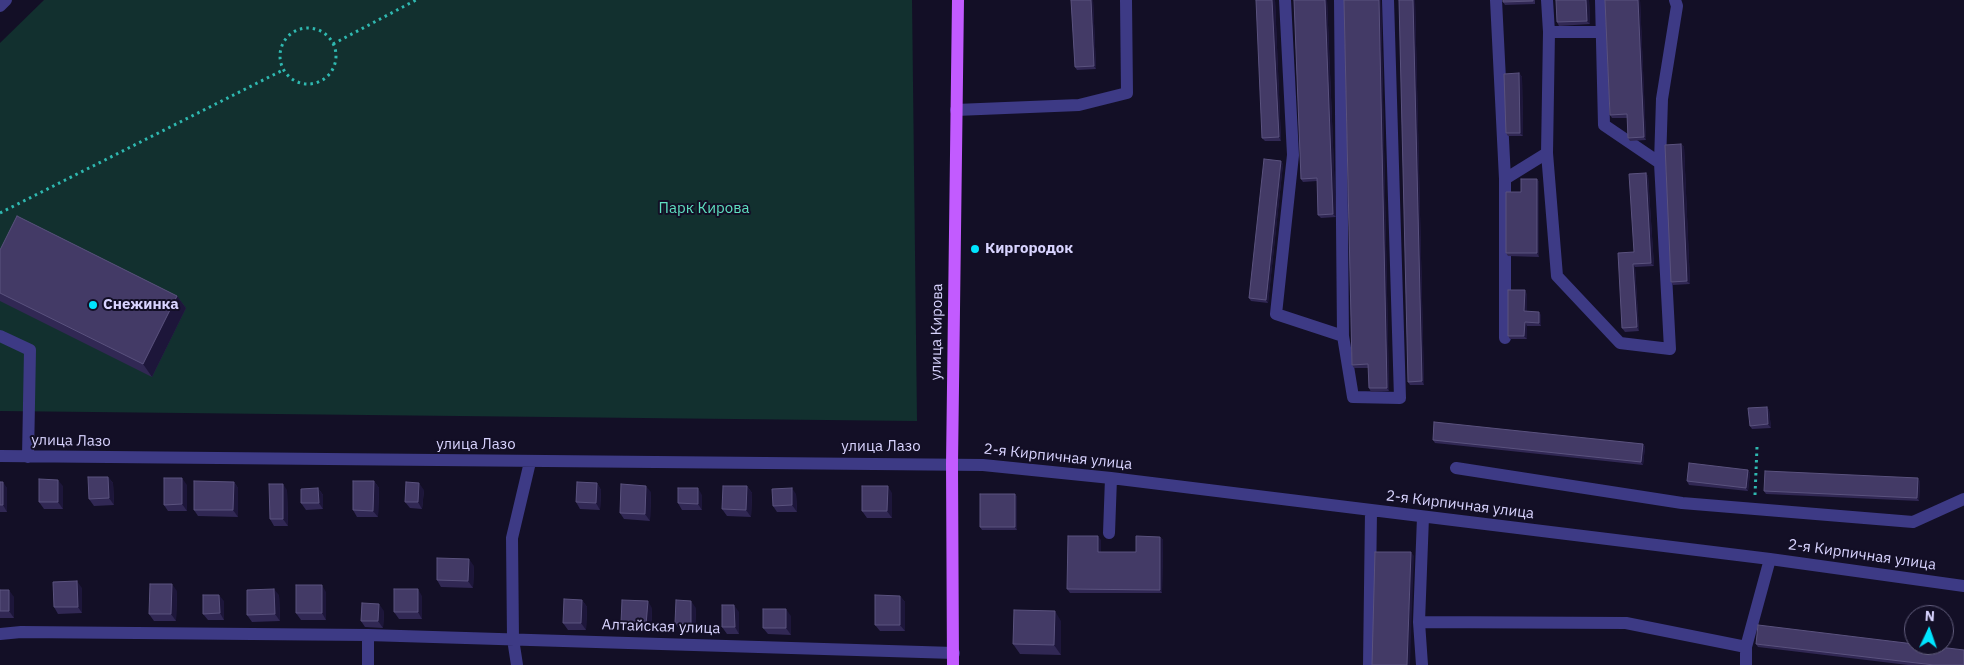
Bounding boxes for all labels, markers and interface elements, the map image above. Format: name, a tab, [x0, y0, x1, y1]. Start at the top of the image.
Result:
park label: Парк Кирова	[659, 200, 749, 218]
place label: Киргородок	[985, 240, 1073, 258]
marker: Киргородок	[969, 243, 981, 255]
street label: улица Кирова	[927, 283, 947, 381]
place label: Снежинка	[103, 296, 179, 314]
marker: Снежинка	[87, 299, 99, 311]
street label: улица Лазо	[31, 431, 111, 451]
street label: улица Лазо	[436, 436, 516, 454]
street label: улица Лазо	[841, 438, 921, 456]
street label: 2-я Кирпичная улица	[983, 440, 1133, 474]
street label: 2-я Кирпичная улица	[1385, 487, 1535, 523]
street label: 2-я Кирпичная улица	[1787, 536, 1937, 574]
north arrow	[1904, 605, 1954, 655]
text: N	[1924, 607, 1935, 625]
street label: Алтайская улица	[601, 616, 721, 638]

